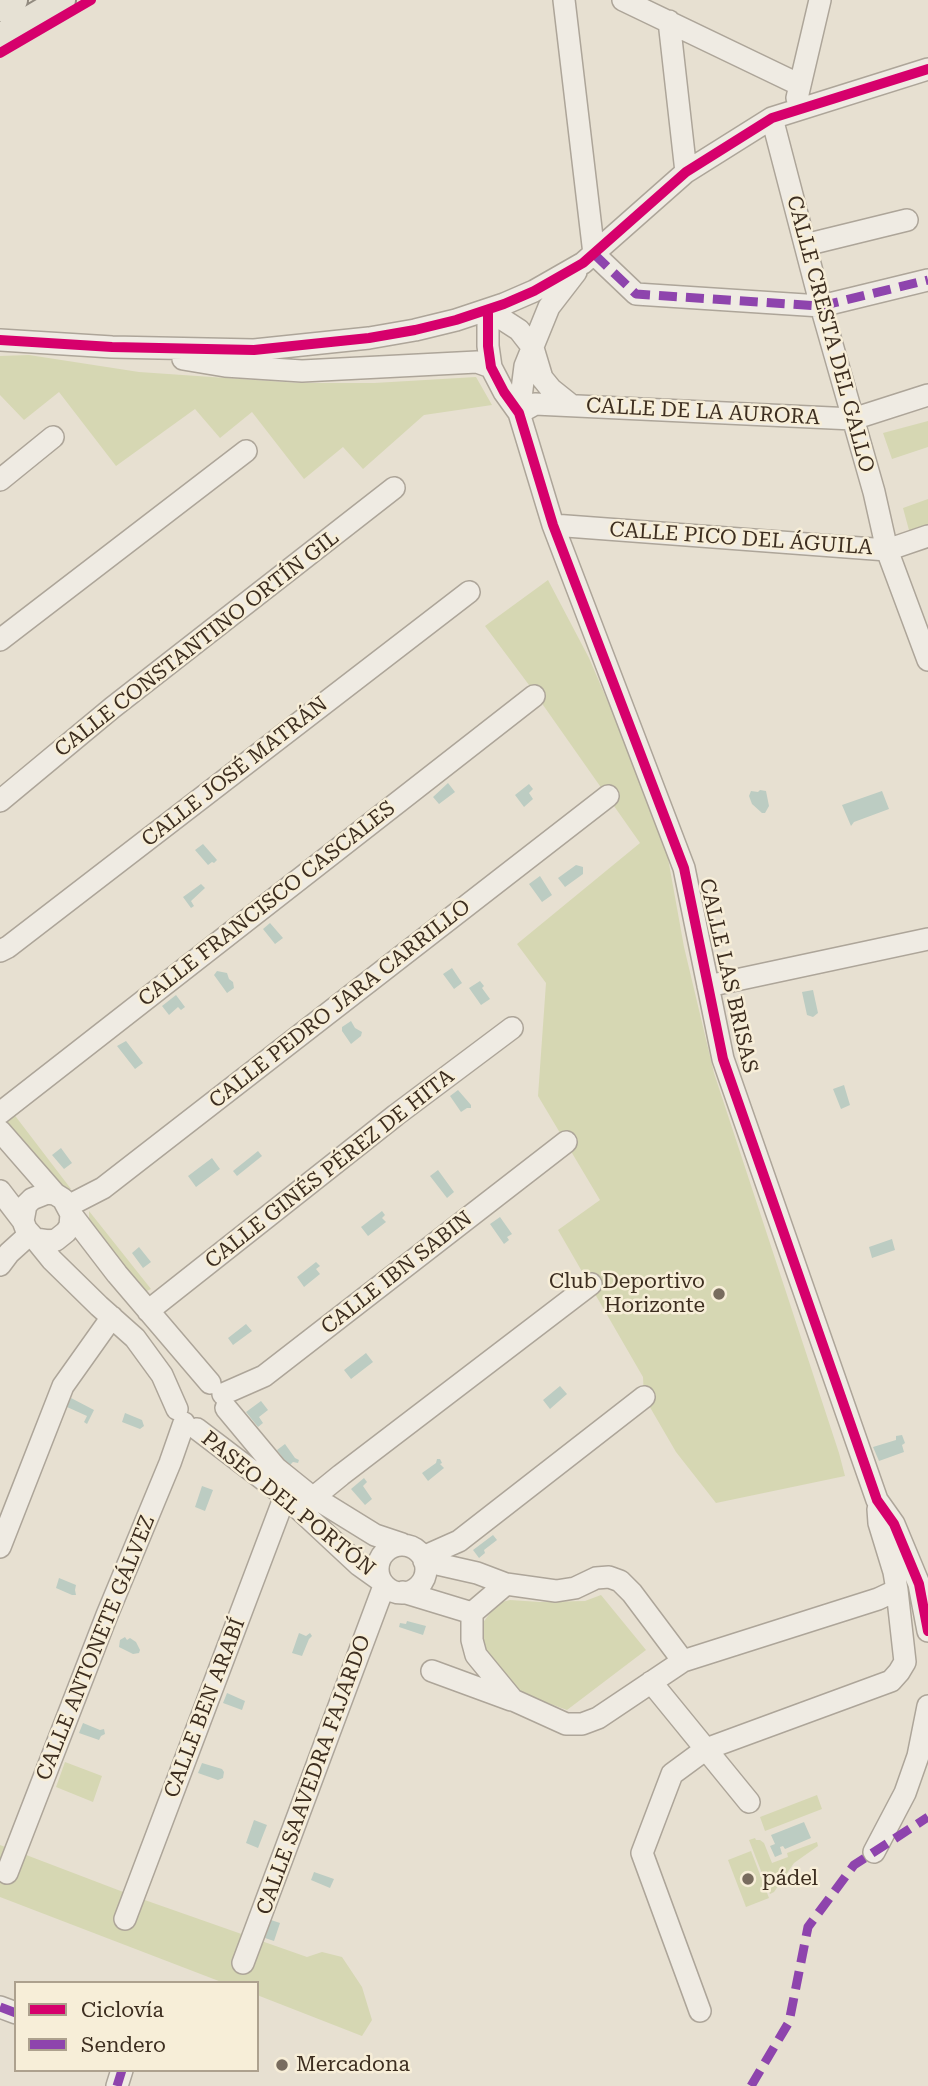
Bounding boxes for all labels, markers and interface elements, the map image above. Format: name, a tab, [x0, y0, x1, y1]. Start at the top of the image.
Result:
street label: CALLE CRESTA DEL GALLO	[781, 193, 879, 475]
street label: CALLE DE LA AURORA	[585, 393, 821, 431]
street label: CALLE PICO DEL ÁGUILA	[608, 517, 874, 561]
street label: CALLE CONSTANTINO ORTÍN GIL	[50, 525, 344, 763]
street label: CALLE JOSÉ MATRÁN	[137, 692, 333, 852]
street label: CALLE FRANCISCO CASCALES	[134, 796, 400, 1012]
street label: CALLE LAS BRISAS	[693, 876, 763, 1076]
street label: CALLE PEDRO JARA CARRILLO	[204, 894, 476, 1114]
street label: CALLE GINÉS PÉREZ DE HITA	[201, 1064, 459, 1274]
street label: CALLE IBN SABIN	[316, 1206, 478, 1340]
place label: Club Deportivo Horizonte	[549, 1269, 705, 1319]
marker: Club Deportivo Horizonte	[711, 1286, 727, 1302]
street label: PASEO DEL PORTÓN	[196, 1426, 380, 1582]
street label: CALLE ANTONETE GÁLVEZ	[31, 1512, 161, 1784]
street label: CALLE BEN ARABÍ	[159, 1615, 251, 1801]
street label: CALLE SAAVEDRA FAJARDO	[252, 1632, 376, 1918]
place label: pádel	[762, 1866, 818, 1892]
marker: pádel	[740, 1871, 756, 1887]
legend	[14, 1981, 259, 2072]
text: Ciclovía	[81, 1998, 164, 2022]
text: Sendero	[81, 2033, 166, 2057]
place label: Mercadona	[296, 2052, 410, 2078]
marker: Mercadona	[274, 2057, 290, 2073]

